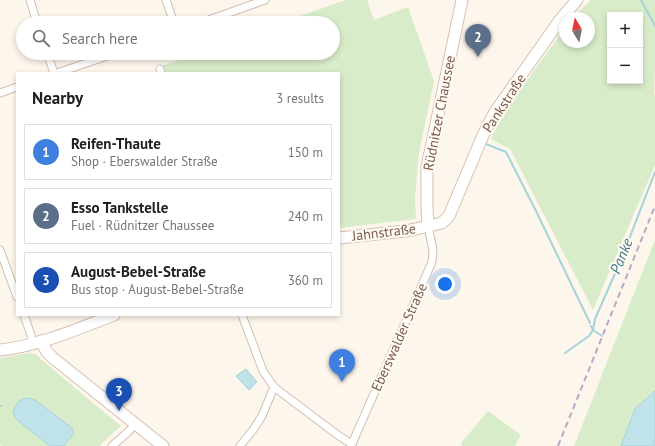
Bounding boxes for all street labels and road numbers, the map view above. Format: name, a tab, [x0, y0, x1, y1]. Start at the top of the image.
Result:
street label: Rüdnitzer Chaussee	[419, 54, 459, 172]
street label: Pankstraße	[478, 70, 530, 136]
street label: Jahnstraße	[350, 219, 417, 245]
street label: Eberswalder Straße	[367, 280, 431, 394]

